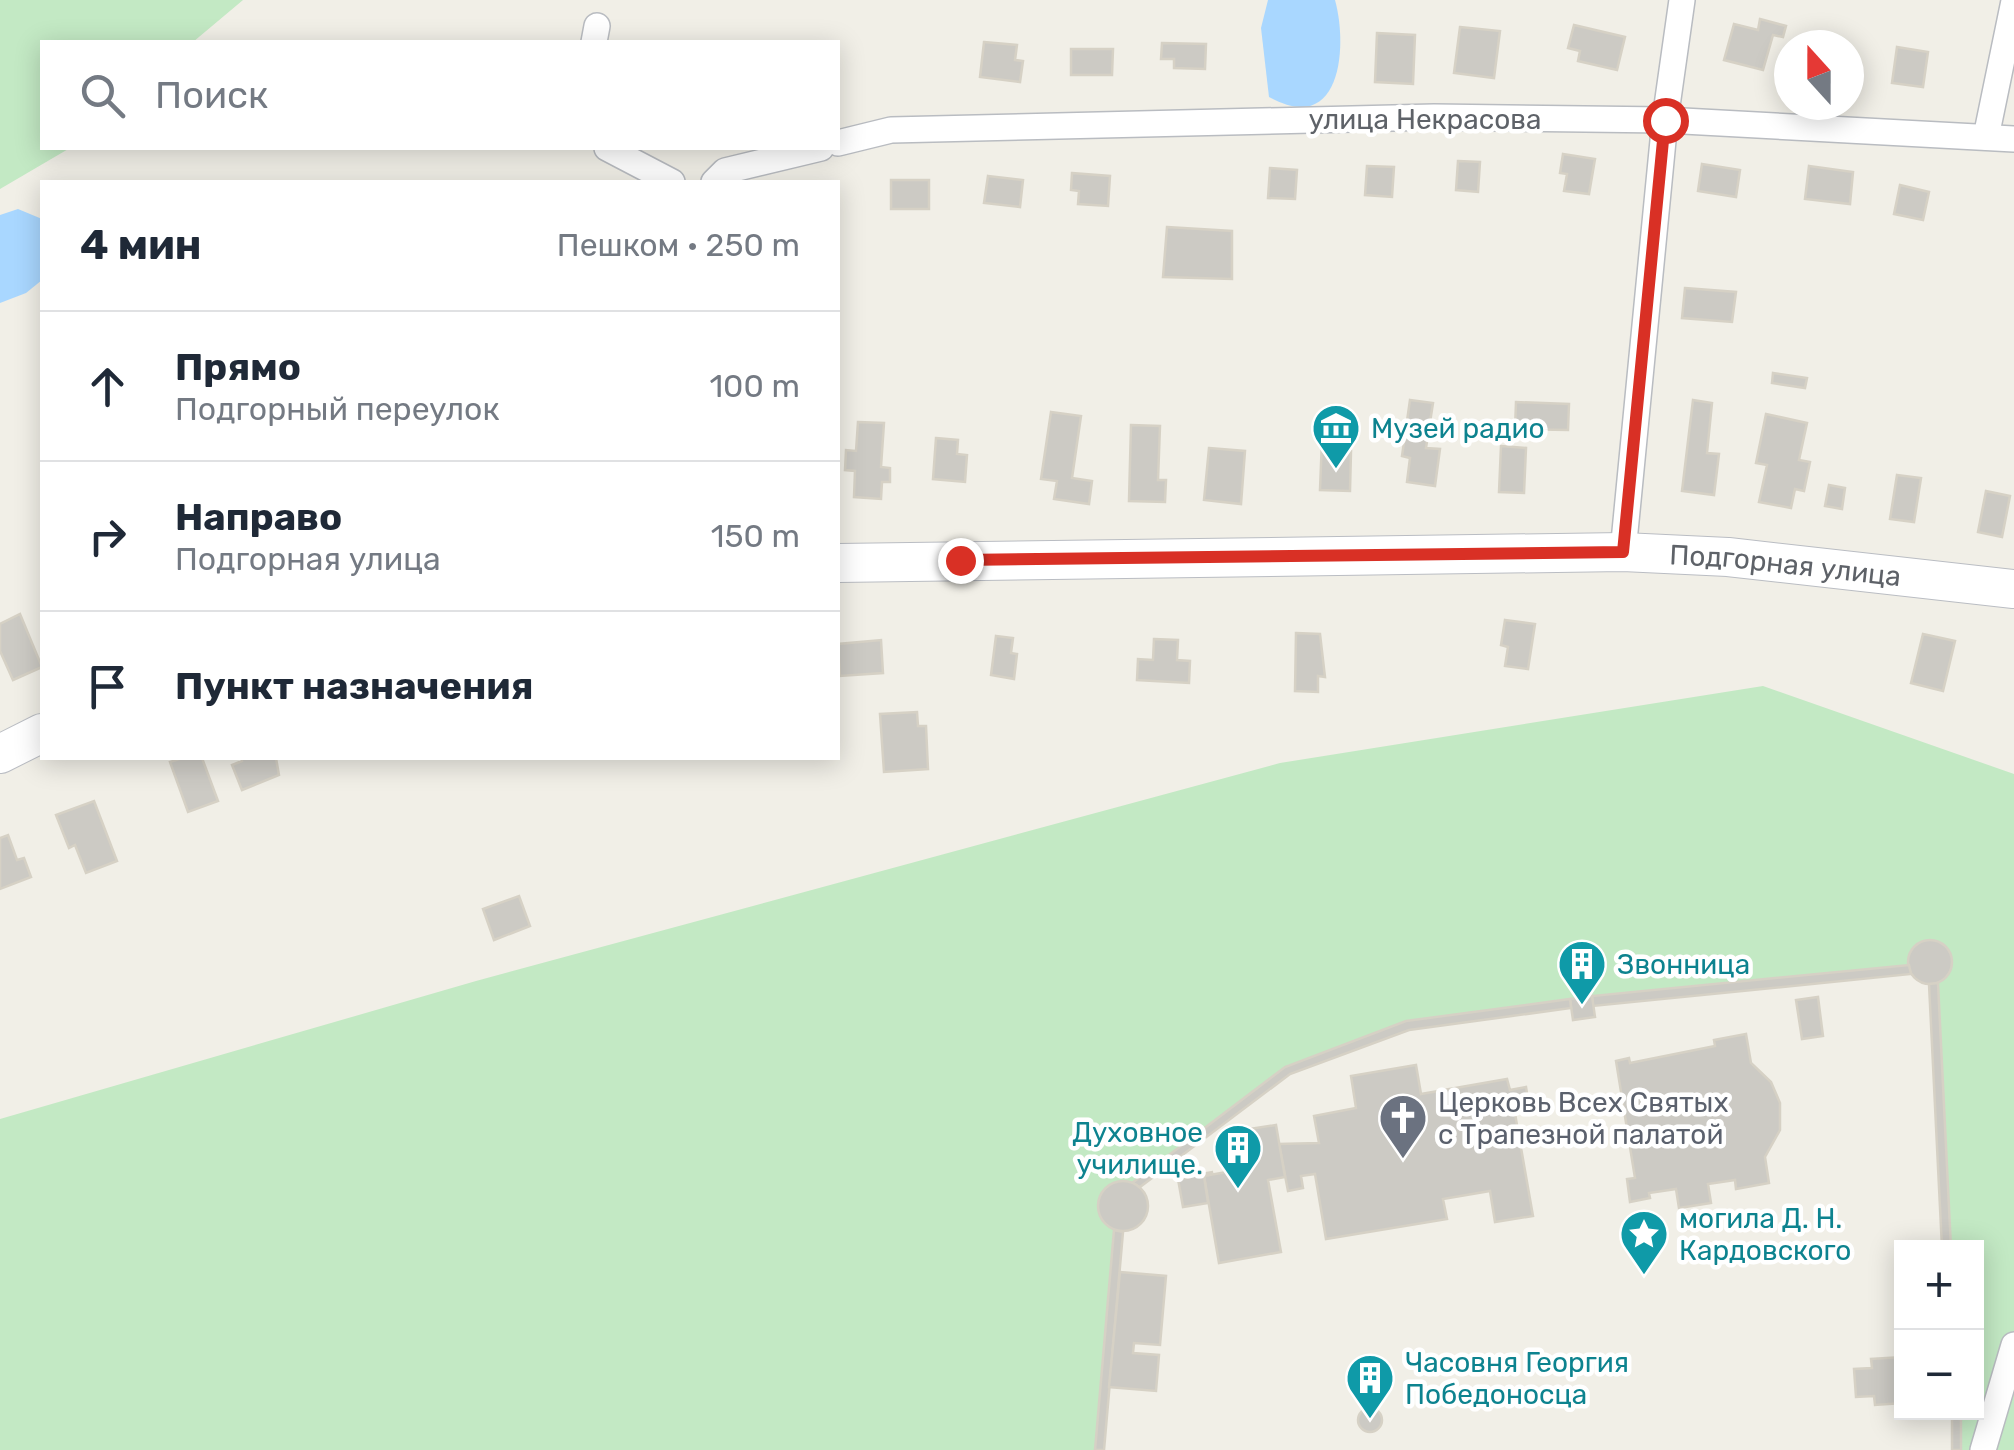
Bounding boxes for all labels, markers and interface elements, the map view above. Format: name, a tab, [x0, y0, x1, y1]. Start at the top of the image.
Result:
north arrow	[1774, 30, 1864, 120]
search box	[40, 40, 840, 150]
icon: search	[75, 68, 130, 123]
text: Поиск	[155, 72, 268, 118]
route start	[1643, 98, 1689, 144]
street label: улица Некрасова	[1309, 103, 1541, 136]
text: 4 мин	[80, 220, 202, 270]
text: Пешком · 250 m	[557, 226, 800, 264]
text: Прямо	[175, 344, 301, 390]
icon: ahead	[80, 359, 135, 414]
text: 100 m	[709, 367, 800, 405]
text: Подгорный переулок	[175, 390, 500, 428]
museum icon: Музей радио	[1310, 402, 1362, 470]
place label: Музей радио	[1371, 412, 1545, 445]
text: Направо	[175, 494, 342, 540]
icon: right	[80, 509, 135, 564]
text: 150 m	[711, 517, 800, 555]
route end	[938, 538, 984, 584]
street label: Подгорная улица	[1669, 538, 1903, 593]
text: Подгорная улица	[175, 540, 441, 578]
icon: arrive	[80, 659, 135, 714]
text: Пункт назначения	[175, 663, 534, 709]
building icon: Звонница	[1556, 938, 1608, 1006]
place label: Звонница	[1617, 948, 1750, 981]
place label: Церковь Всех Святых с Трапезной палатой	[1438, 1086, 1728, 1151]
church icon: Церковь Всех Святых с Трапезной палатой	[1377, 1092, 1429, 1160]
place label: Духовное училище.	[1072, 1116, 1203, 1181]
building icon: Духовное училище.	[1212, 1122, 1264, 1190]
place label: могила Д. Н. Кардовского	[1679, 1202, 1851, 1267]
place icon: могила Д. Н. Кардовского	[1618, 1208, 1670, 1276]
map controls	[1894, 1240, 1984, 1420]
button: +	[1894, 1240, 1984, 1330]
button: −	[1894, 1330, 1984, 1420]
place label: Часовня Георгия Победоносца	[1405, 1346, 1629, 1411]
building icon: Часовня Георгия Победоносца	[1344, 1352, 1396, 1420]

